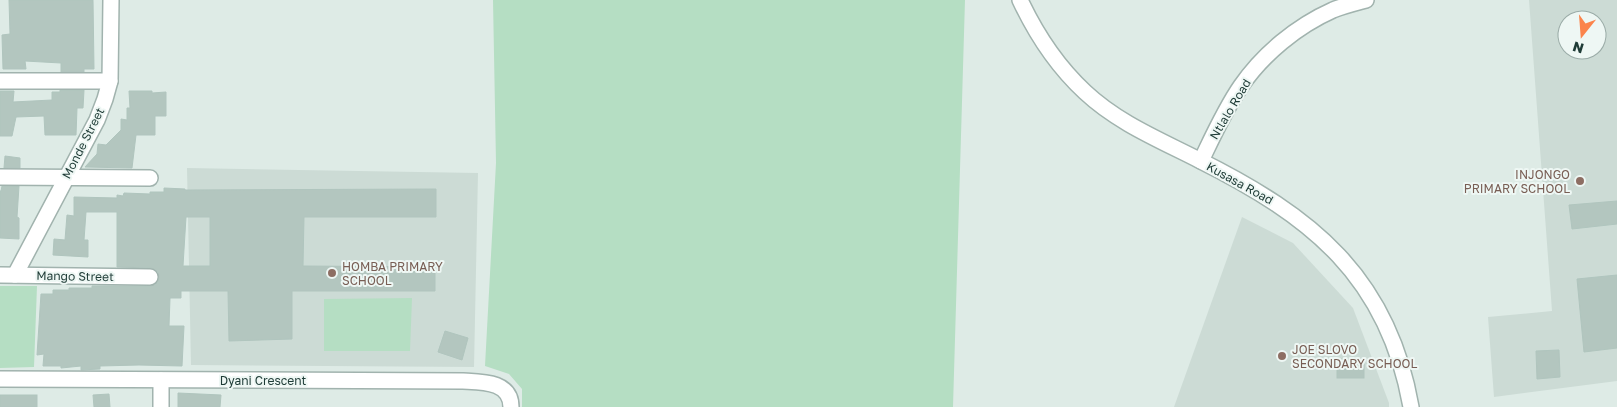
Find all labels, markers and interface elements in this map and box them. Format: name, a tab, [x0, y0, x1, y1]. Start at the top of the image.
north arrow	[1557, 10, 1607, 60]
text: N	[1570, 38, 1586, 58]
street label: Ntlalo Road	[1206, 76, 1254, 142]
street label: Monde Street	[59, 105, 107, 181]
street label: Kusasa Road	[1204, 159, 1276, 207]
place label: INJONGO PRIMARY SCHOOL	[1464, 167, 1570, 196]
marker: INJONGO PRIMARY SCHOOL	[1574, 175, 1586, 187]
place label: HOMBA PRIMARY SCHOOL	[342, 259, 443, 288]
marker: HOMBA PRIMARY SCHOOL	[326, 267, 338, 279]
street label: Mango Street	[36, 268, 114, 284]
place label: JOE SLOVO SECONDARY SCHOOL	[1292, 342, 1418, 371]
marker: JOE SLOVO SECONDARY SCHOOL	[1276, 350, 1288, 362]
street label: Dyani Crescent	[220, 373, 307, 388]

